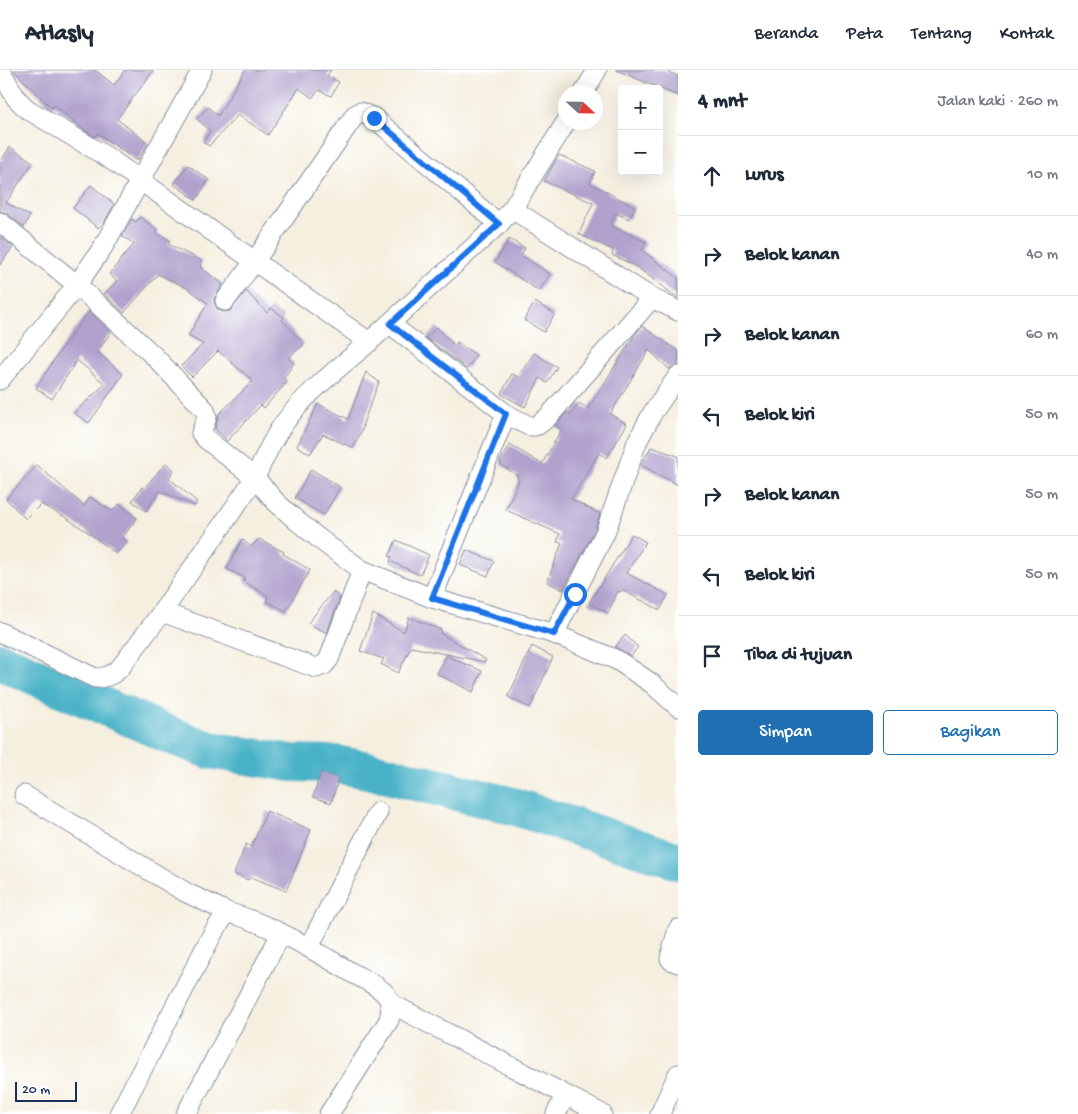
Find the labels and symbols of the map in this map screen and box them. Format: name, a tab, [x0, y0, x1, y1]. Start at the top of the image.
north arrow	[558, 85, 603, 130]
route end	[363, 107, 386, 130]
route start	[564, 583, 587, 606]
scale bar	[15, 1079, 78, 1102]

